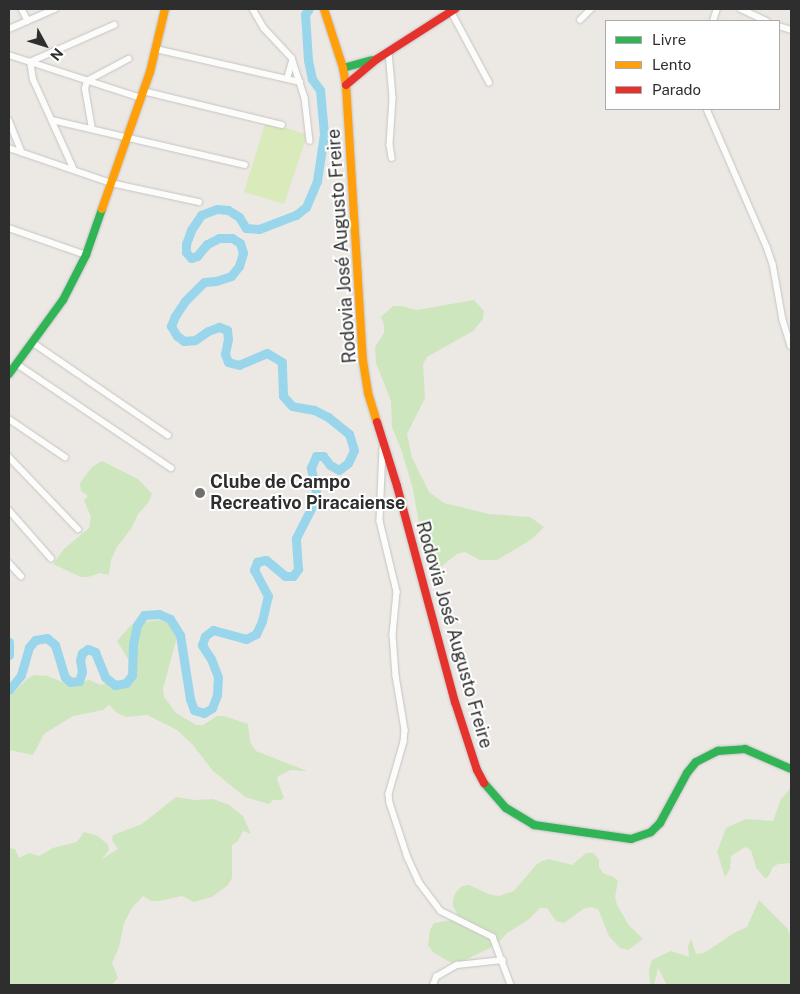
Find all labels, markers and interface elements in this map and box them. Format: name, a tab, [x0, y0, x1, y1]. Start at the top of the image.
north arrow	[20, 20, 70, 70]
legend	[605, 20, 780, 110]
text: Livre	[652, 31, 686, 48]
text: N	[47, 45, 66, 64]
text: Lento	[652, 56, 691, 73]
text: Parado	[652, 81, 701, 98]
street label: Rodovia José Augusto Freire	[323, 128, 361, 364]
place label: Clube de Campo Recreativo Piracaiense	[210, 472, 405, 514]
marker: Clube de Campo Recreativo Piracaiense	[194, 487, 206, 499]
street label: Rodovia José Augusto Freire	[411, 519, 497, 751]

